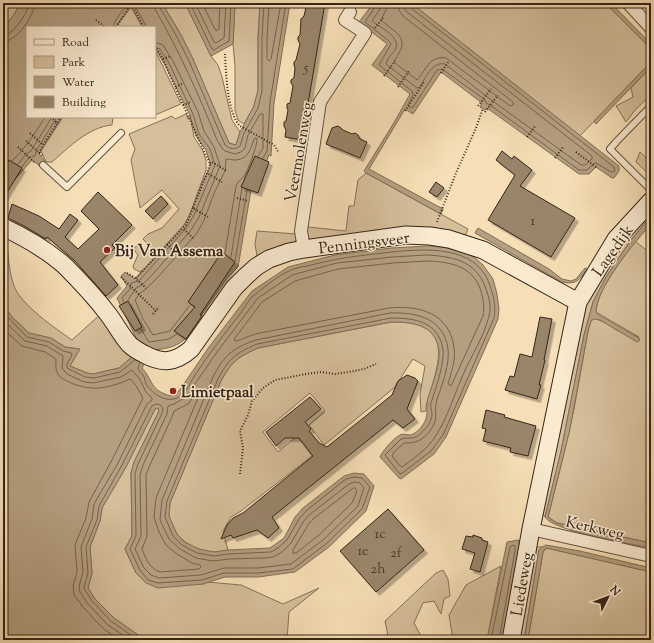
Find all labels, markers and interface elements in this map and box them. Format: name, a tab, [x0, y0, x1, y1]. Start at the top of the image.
legend	[26, 26, 156, 118]
text: Road	[62, 34, 89, 52]
text: Park	[62, 54, 85, 72]
house number: 5	[303, 59, 309, 79]
text: Water	[62, 74, 95, 92]
text: Building	[62, 94, 106, 112]
street label: Veermolenweg	[280, 100, 321, 204]
house number: 1	[531, 212, 536, 232]
street label: Lagedijk	[588, 221, 640, 282]
street label: Penningsveer	[318, 227, 411, 261]
place label: Bij Van Assema	[115, 241, 224, 264]
marker: Bij Van Assema	[102, 245, 112, 255]
place label: Limietpaal	[181, 382, 254, 405]
marker: Limietpaal	[168, 386, 178, 396]
street label: Kerkweg	[563, 512, 626, 547]
house number: 1c	[375, 525, 385, 545]
house number: 1e	[357, 542, 369, 562]
house number: 2f	[390, 544, 403, 564]
street label: Liedeweg	[507, 551, 540, 618]
house number: 2h	[371, 560, 385, 580]
north arrow	[588, 577, 628, 617]
text: N	[605, 582, 624, 600]

